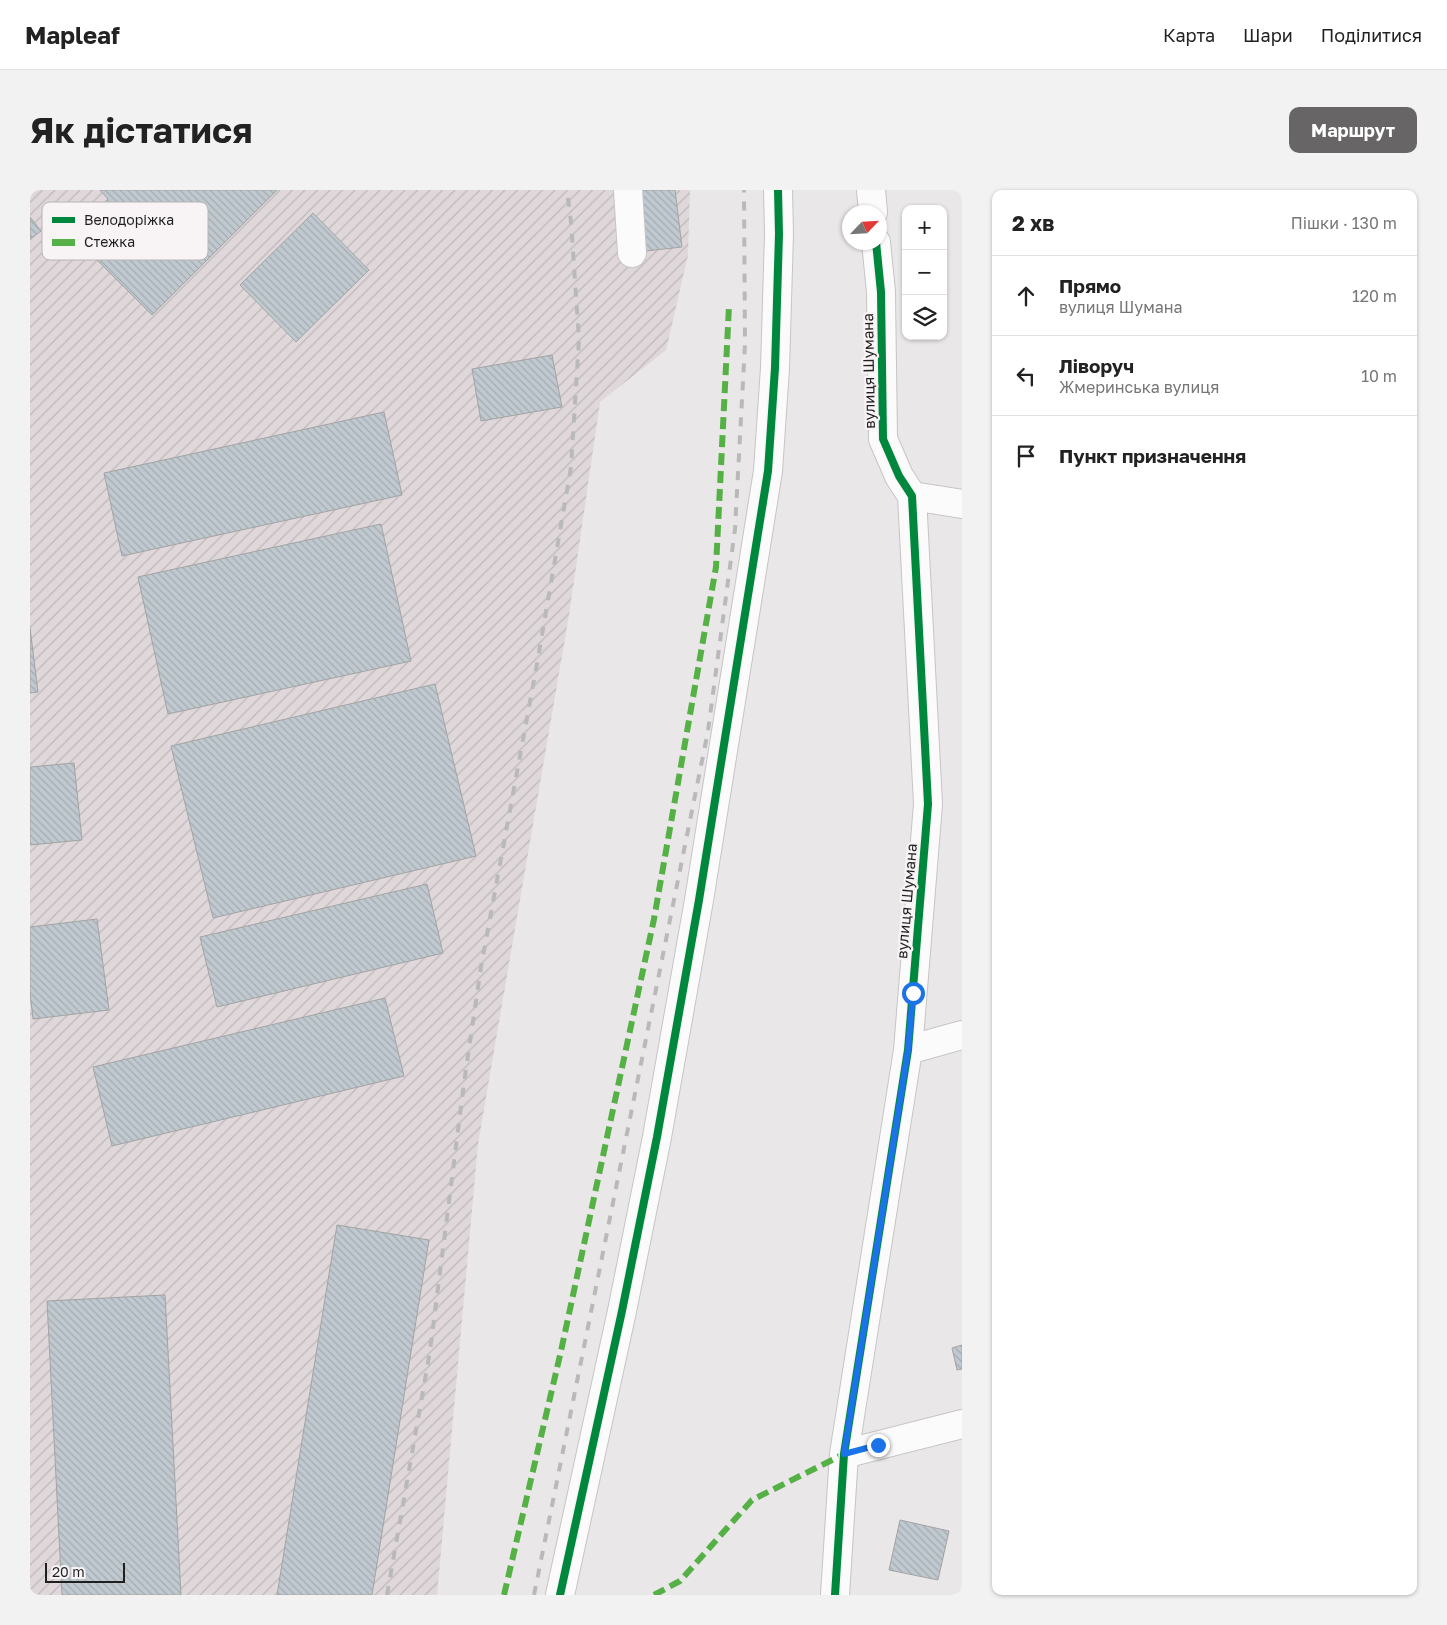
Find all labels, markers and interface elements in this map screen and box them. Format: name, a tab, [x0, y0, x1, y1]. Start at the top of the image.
text: Mapleaf	[25, 20, 120, 49]
text: Карта	[1163, 24, 1215, 46]
text: Шари	[1243, 24, 1293, 46]
text: Поділитися	[1321, 24, 1422, 46]
button: Маршрут	[1289, 107, 1417, 153]
text: Як дістатися	[30, 109, 253, 151]
legend	[42, 202, 208, 260]
north arrow	[842, 205, 887, 250]
map controls	[902, 205, 947, 340]
button: +	[902, 205, 947, 250]
text: 2 хв	[1012, 210, 1054, 236]
text: Велодоріжка	[84, 211, 174, 228]
text: Пішки · 130 m	[1291, 213, 1397, 233]
text: Стежка	[84, 233, 135, 250]
button: −	[902, 250, 947, 295]
text: Прямо	[1059, 274, 1121, 297]
icon: ahead	[1012, 282, 1040, 310]
text: 120 m	[1352, 286, 1397, 306]
button: layers	[902, 295, 947, 340]
text: вулиця Шумана	[1059, 297, 1183, 317]
street label: вулиця Шумана	[858, 313, 878, 429]
text: Ліворуч	[1059, 354, 1134, 377]
icon: left	[1012, 362, 1040, 390]
text: 10 m	[1361, 366, 1397, 386]
text: Жмеринська вулиця	[1059, 377, 1219, 397]
icon: arrive	[1012, 442, 1040, 470]
text: Пункт призначення	[1059, 444, 1246, 467]
street label: вулиця Шумана	[892, 843, 920, 959]
route start	[902, 982, 925, 1005]
route end	[867, 1434, 890, 1457]
scale bar	[45, 1560, 125, 1583]
text: 20 m	[52, 1563, 85, 1580]

